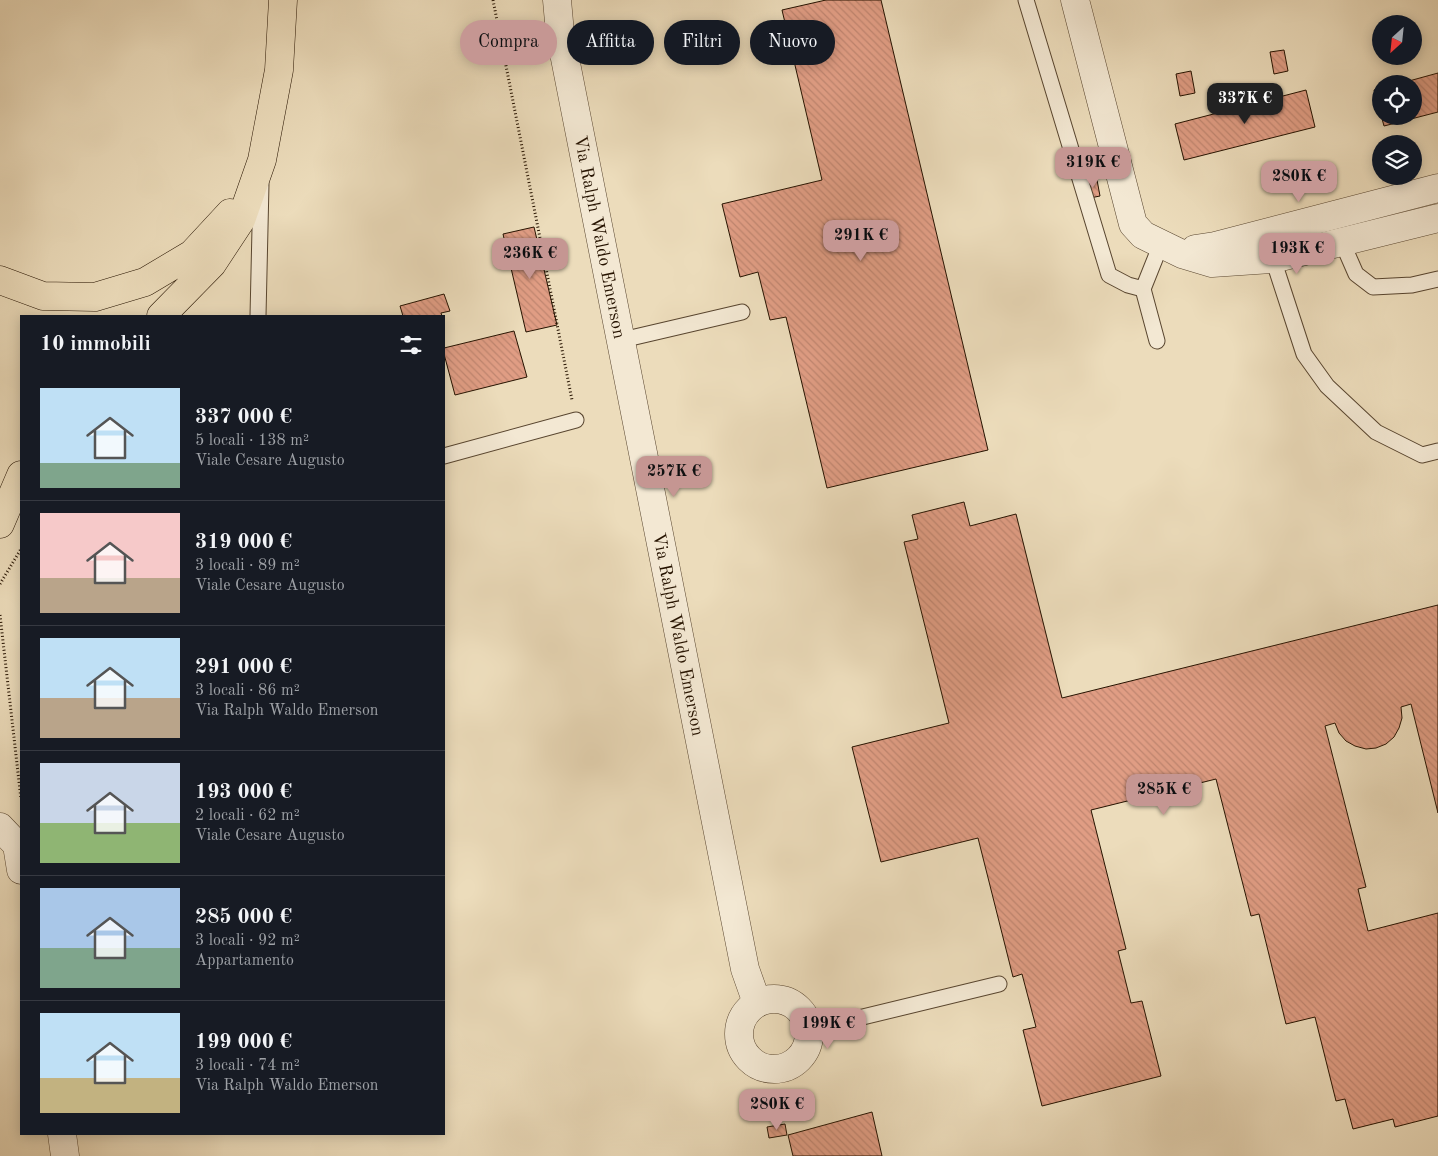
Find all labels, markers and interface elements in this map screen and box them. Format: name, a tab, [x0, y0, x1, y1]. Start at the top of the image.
north arrow	[1372, 15, 1422, 65]
map controls	[1372, 15, 1422, 185]
chip: Compra	[460, 20, 557, 65]
chip: Affitta	[567, 20, 654, 65]
chip: Filtri	[664, 20, 740, 65]
chip: Nuovo	[750, 20, 835, 65]
button: locate	[1372, 75, 1422, 125]
pin: 337K €	[1204, 82, 1286, 125]
text: 337K €	[1218, 91, 1272, 107]
street label: Via Ralph Waldo Emerson	[570, 134, 628, 340]
button: layers	[1372, 135, 1422, 185]
pin: 319K €	[1052, 146, 1134, 189]
text: 319K €	[1066, 155, 1120, 171]
pin: 280K €	[1258, 160, 1340, 203]
text: 280K €	[1272, 169, 1326, 185]
pin: 291K €	[820, 220, 902, 262]
text: 291K €	[834, 228, 888, 244]
pin: 193K €	[1256, 232, 1338, 275]
pin: 236K €	[489, 238, 571, 280]
text: 193K €	[1270, 241, 1324, 257]
text: 236K €	[503, 246, 557, 262]
icon: filters	[397, 331, 425, 359]
text: 10 immobili	[40, 334, 151, 355]
text: 337 000 €	[195, 407, 292, 428]
icon: home	[80, 408, 140, 468]
text: 5 locali · 138 m²	[195, 433, 309, 449]
text: Viale Cesare Augusto	[195, 453, 345, 469]
pin: 257K €	[633, 456, 715, 498]
text: 257K €	[647, 464, 701, 480]
street label: Via Ralph Waldo Emerson	[649, 531, 707, 738]
text: 319 000 €	[195, 532, 292, 553]
icon: home	[80, 533, 140, 593]
text: 3 locali · 89 m²	[195, 558, 300, 574]
text: Viale Cesare Augusto	[195, 578, 345, 594]
text: 291 000 €	[195, 657, 292, 678]
icon: home	[80, 658, 140, 718]
text: 3 locali · 86 m²	[195, 683, 300, 699]
text: Via Ralph Waldo Emerson	[195, 703, 379, 719]
pin: 285K €	[1123, 774, 1205, 816]
text: 193 000 €	[195, 782, 292, 803]
text: 285K €	[1137, 782, 1191, 798]
icon: home	[80, 783, 140, 843]
text: 2 locali · 62 m²	[195, 808, 300, 824]
text: Viale Cesare Augusto	[195, 828, 345, 844]
text: 285 000 €	[195, 907, 292, 928]
icon: home	[80, 908, 140, 968]
text: 3 locali · 92 m²	[195, 933, 300, 949]
text: Appartamento	[195, 953, 294, 969]
pin: 199K €	[787, 1008, 869, 1050]
text: 199K €	[801, 1016, 855, 1032]
text: 199 000 €	[195, 1032, 292, 1053]
icon: home	[80, 1033, 140, 1093]
text: 3 locali · 74 m²	[195, 1058, 300, 1074]
text: Via Ralph Waldo Emerson	[195, 1078, 379, 1094]
pin: 280K €	[736, 1088, 818, 1131]
text: 280K €	[750, 1097, 804, 1113]

